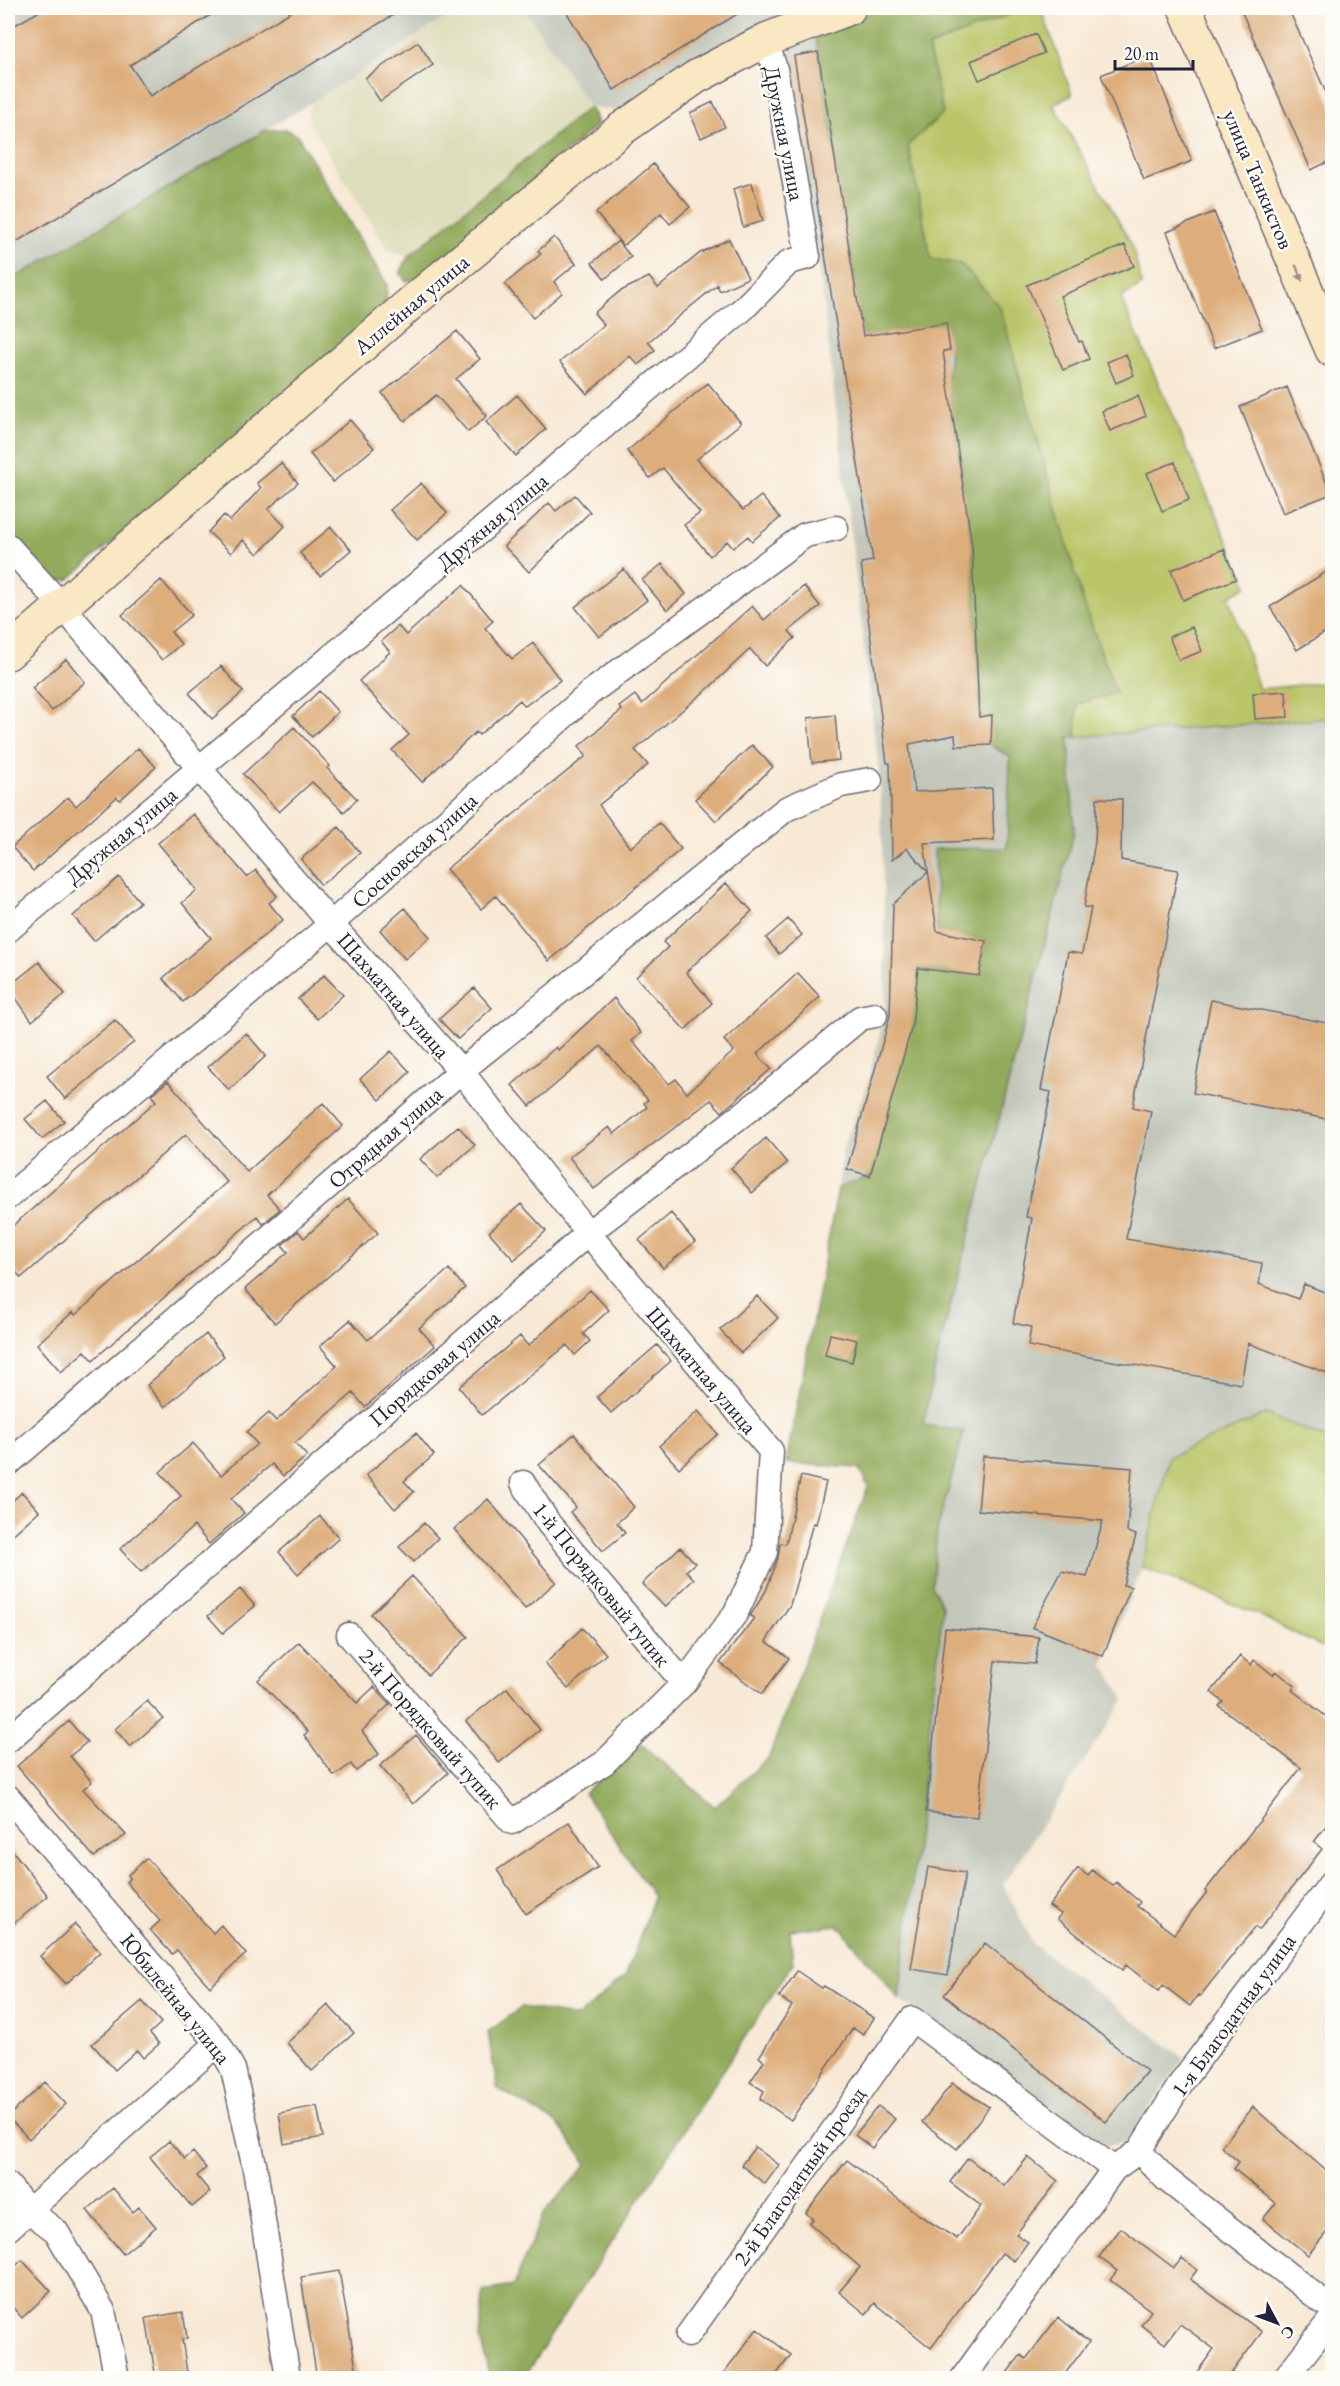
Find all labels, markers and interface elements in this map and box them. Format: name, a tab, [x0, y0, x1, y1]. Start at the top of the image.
scale bar	[1115, 33, 1193, 71]
text: 20 m	[1124, 42, 1159, 65]
street label: Дружная улица	[757, 63, 812, 203]
street label: улица Танкистов	[1216, 105, 1301, 253]
street label: Аллейная улица	[347, 247, 475, 362]
one-way arrow	[1295, 265, 1304, 282]
street label: Дружная улица	[430, 466, 554, 577]
street label: Дружная улица	[59, 780, 183, 891]
street label: Сосновская улица	[345, 786, 484, 915]
street label: Шахматная улица	[331, 926, 457, 1065]
street label: Отрядная улица	[322, 1080, 449, 1195]
street label: Шахматная улица	[640, 1300, 764, 1440]
street label: Порядковая улица	[363, 1303, 506, 1433]
street label: 1-й Порядковый тупик	[526, 1496, 677, 1673]
street label: 2-й Порядковый тупик	[353, 1642, 509, 1815]
street label: Юбилейная улица	[114, 1927, 238, 2070]
street label: 1-я Благодатная улица	[1164, 1928, 1303, 2103]
street label: 2-й Благодатный проезд	[727, 2081, 872, 2271]
north arrow	[1247, 2293, 1307, 2353]
text: С	[1276, 2321, 1300, 2344]

